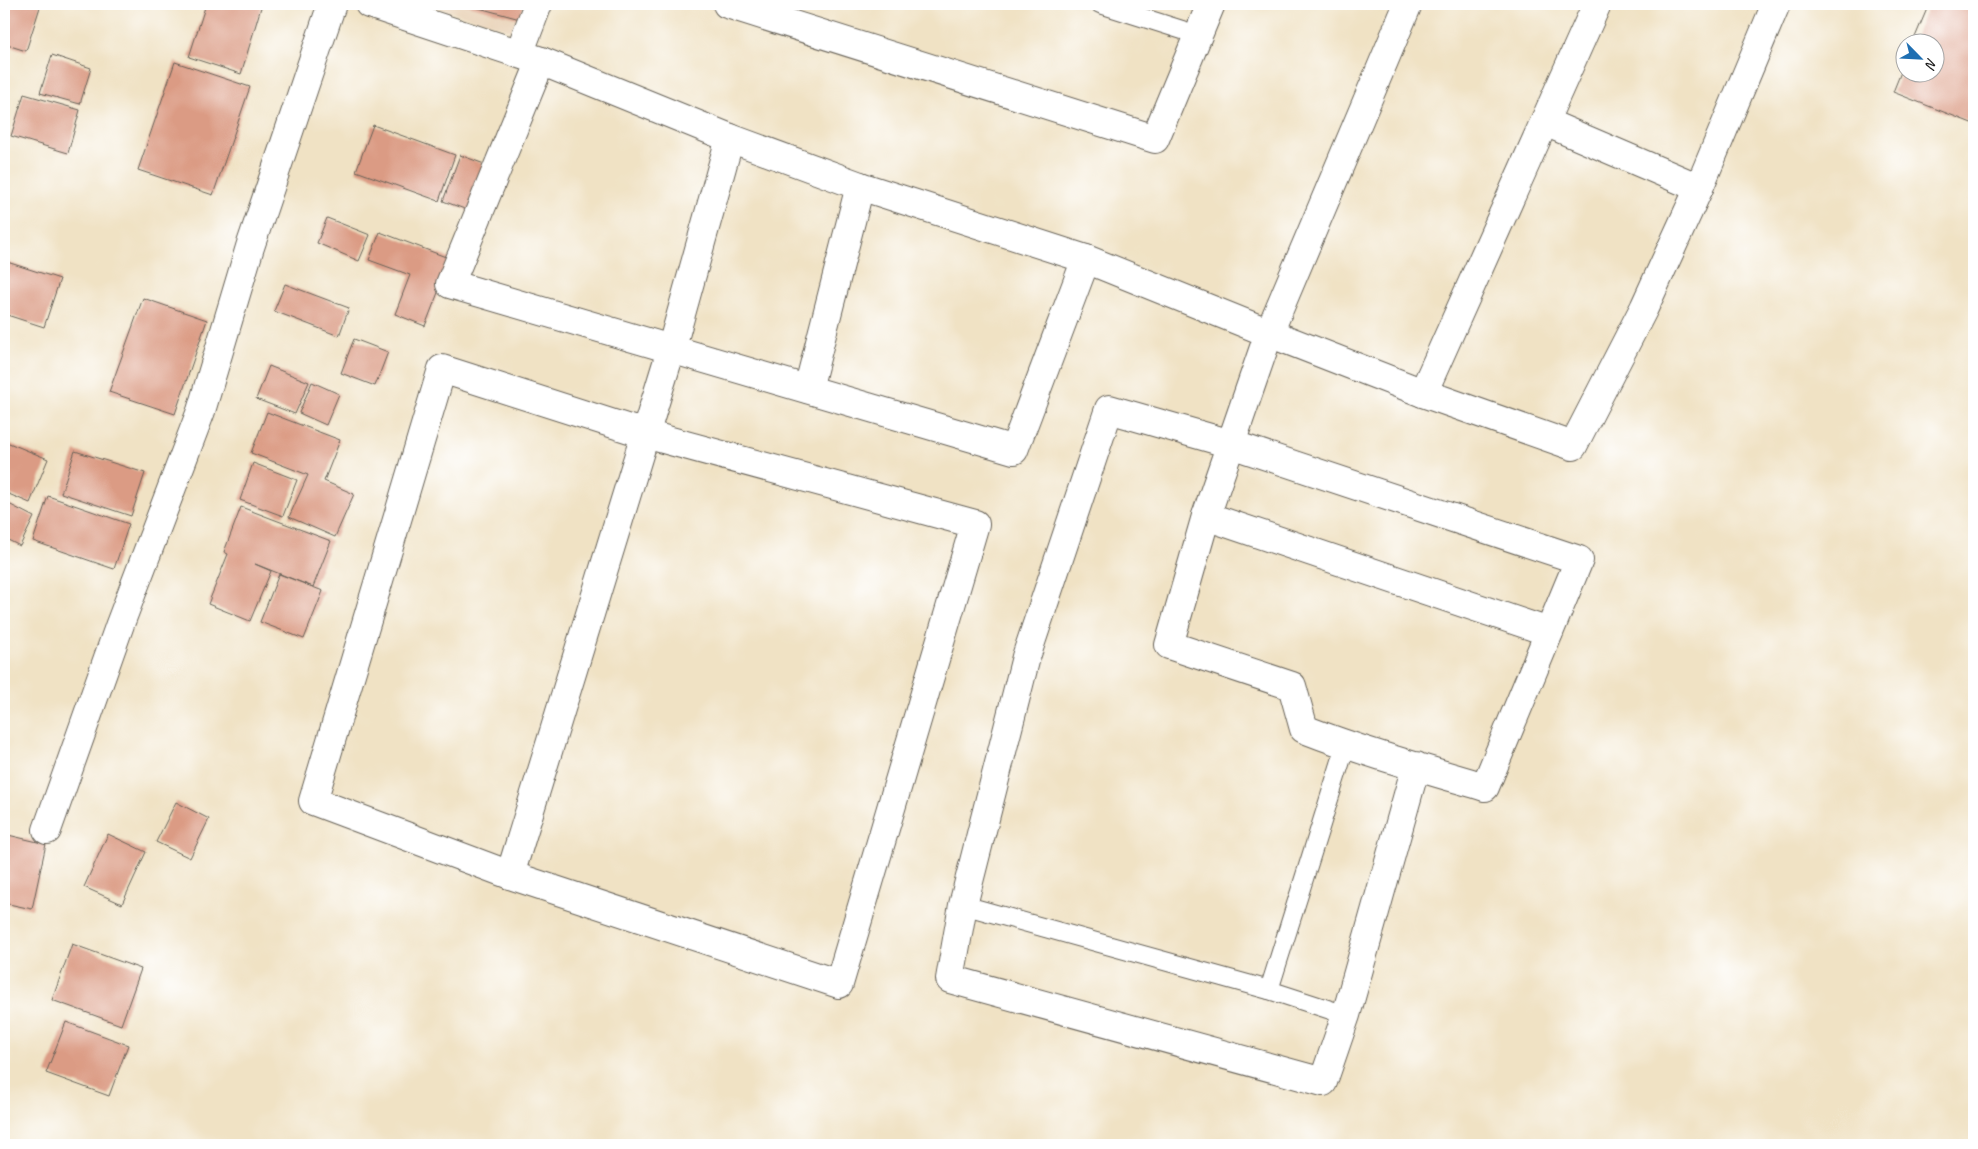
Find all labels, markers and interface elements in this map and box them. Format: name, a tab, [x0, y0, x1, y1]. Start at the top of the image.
north arrow	[1896, 32, 1946, 82]
text: N	[1921, 56, 1941, 73]

